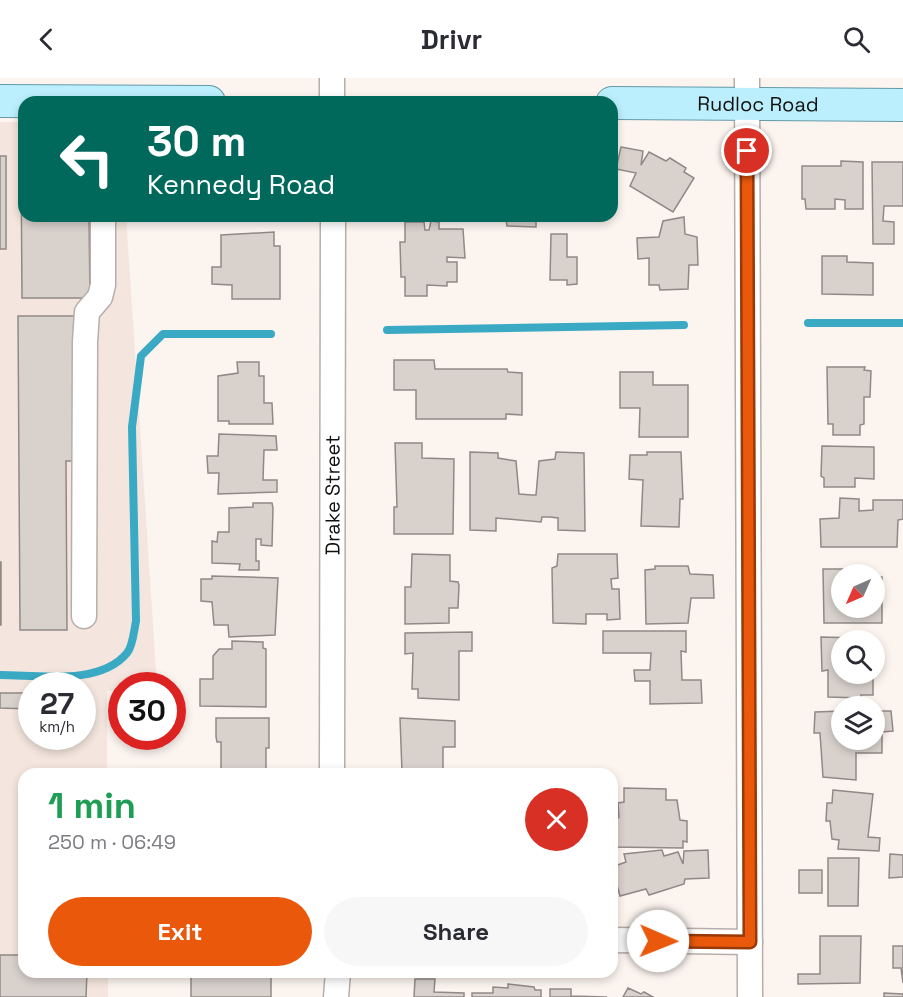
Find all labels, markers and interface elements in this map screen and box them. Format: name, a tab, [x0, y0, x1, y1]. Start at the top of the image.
text: Drivr	[421, 22, 482, 57]
icon: back	[30, 23, 63, 56]
icon: search	[840, 23, 873, 56]
street label: Rudloc Road	[697, 91, 819, 117]
text: 30 m	[147, 115, 246, 168]
icon: left	[48, 120, 126, 198]
pin	[721, 125, 772, 176]
icon: arrive	[730, 134, 763, 167]
text: Kennedy Road	[147, 167, 335, 202]
street label: Drake Street	[319, 435, 346, 555]
north arrow	[831, 564, 885, 618]
map controls	[831, 564, 885, 750]
button: search	[831, 630, 885, 684]
speed limit sign: 30	[108, 672, 186, 750]
text: 27	[40, 684, 74, 723]
button: layers	[831, 696, 885, 750]
text: km/h	[39, 717, 75, 736]
text: 1 min	[48, 783, 136, 829]
button: close	[525, 788, 588, 851]
text: 250 m · 06:49	[48, 829, 176, 855]
button: Exit	[48, 897, 312, 966]
button: Share	[324, 897, 588, 966]
position arrow	[626, 909, 690, 973]

